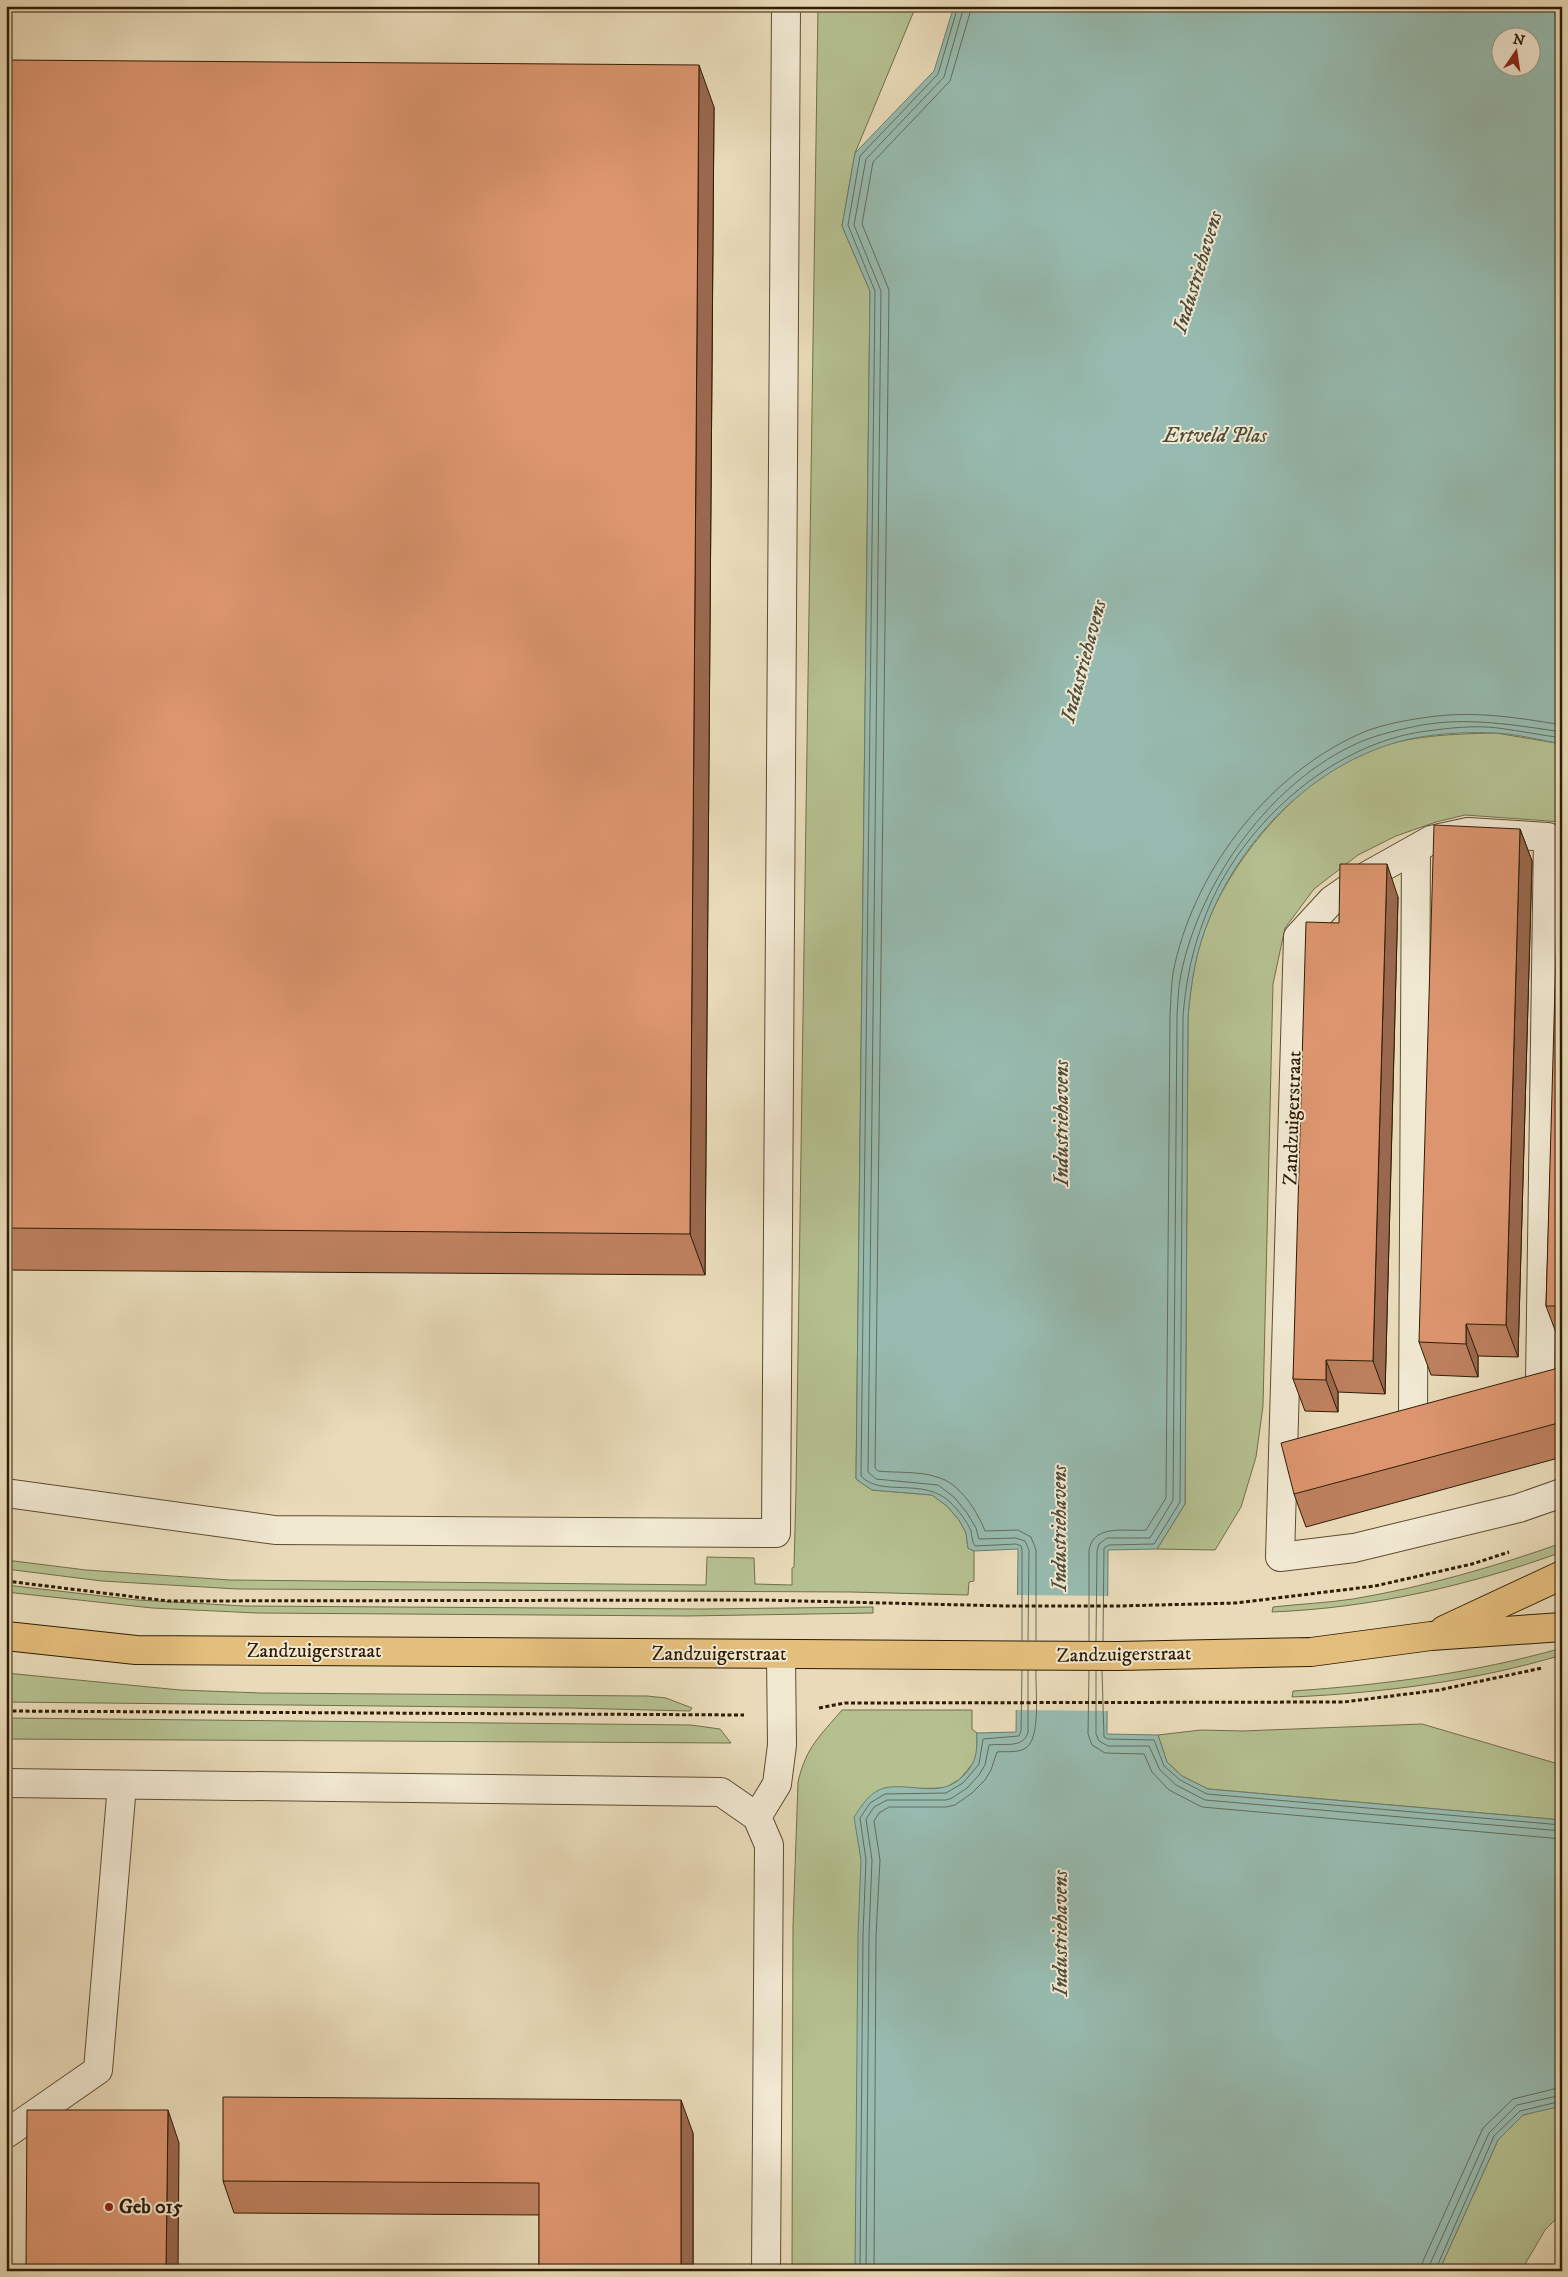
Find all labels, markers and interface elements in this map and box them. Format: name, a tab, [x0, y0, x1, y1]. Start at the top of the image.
north arrow	[1490, 28, 1540, 78]
text: N	[1511, 30, 1527, 50]
water label: Industriehavens	[1167, 207, 1229, 338]
water label: Ertveld Plas	[1162, 423, 1267, 449]
water label: Industriehavens	[1055, 596, 1113, 727]
street label: Zandzuigerstraat	[1278, 1050, 1308, 1186]
water label: Industriehavens	[1049, 1059, 1075, 1188]
water label: Industriehavens	[1047, 1464, 1073, 1593]
street label: Zandzuigerstraat	[247, 1639, 381, 1664]
street label: Zandzuigerstraat	[1056, 1641, 1192, 1669]
street label: Zandzuigerstraat	[652, 1642, 786, 1667]
water label: Industriehavens	[1048, 1869, 1074, 1998]
place label: Geb 015	[119, 2195, 183, 2220]
marker: Geb 015	[103, 2201, 115, 2213]

